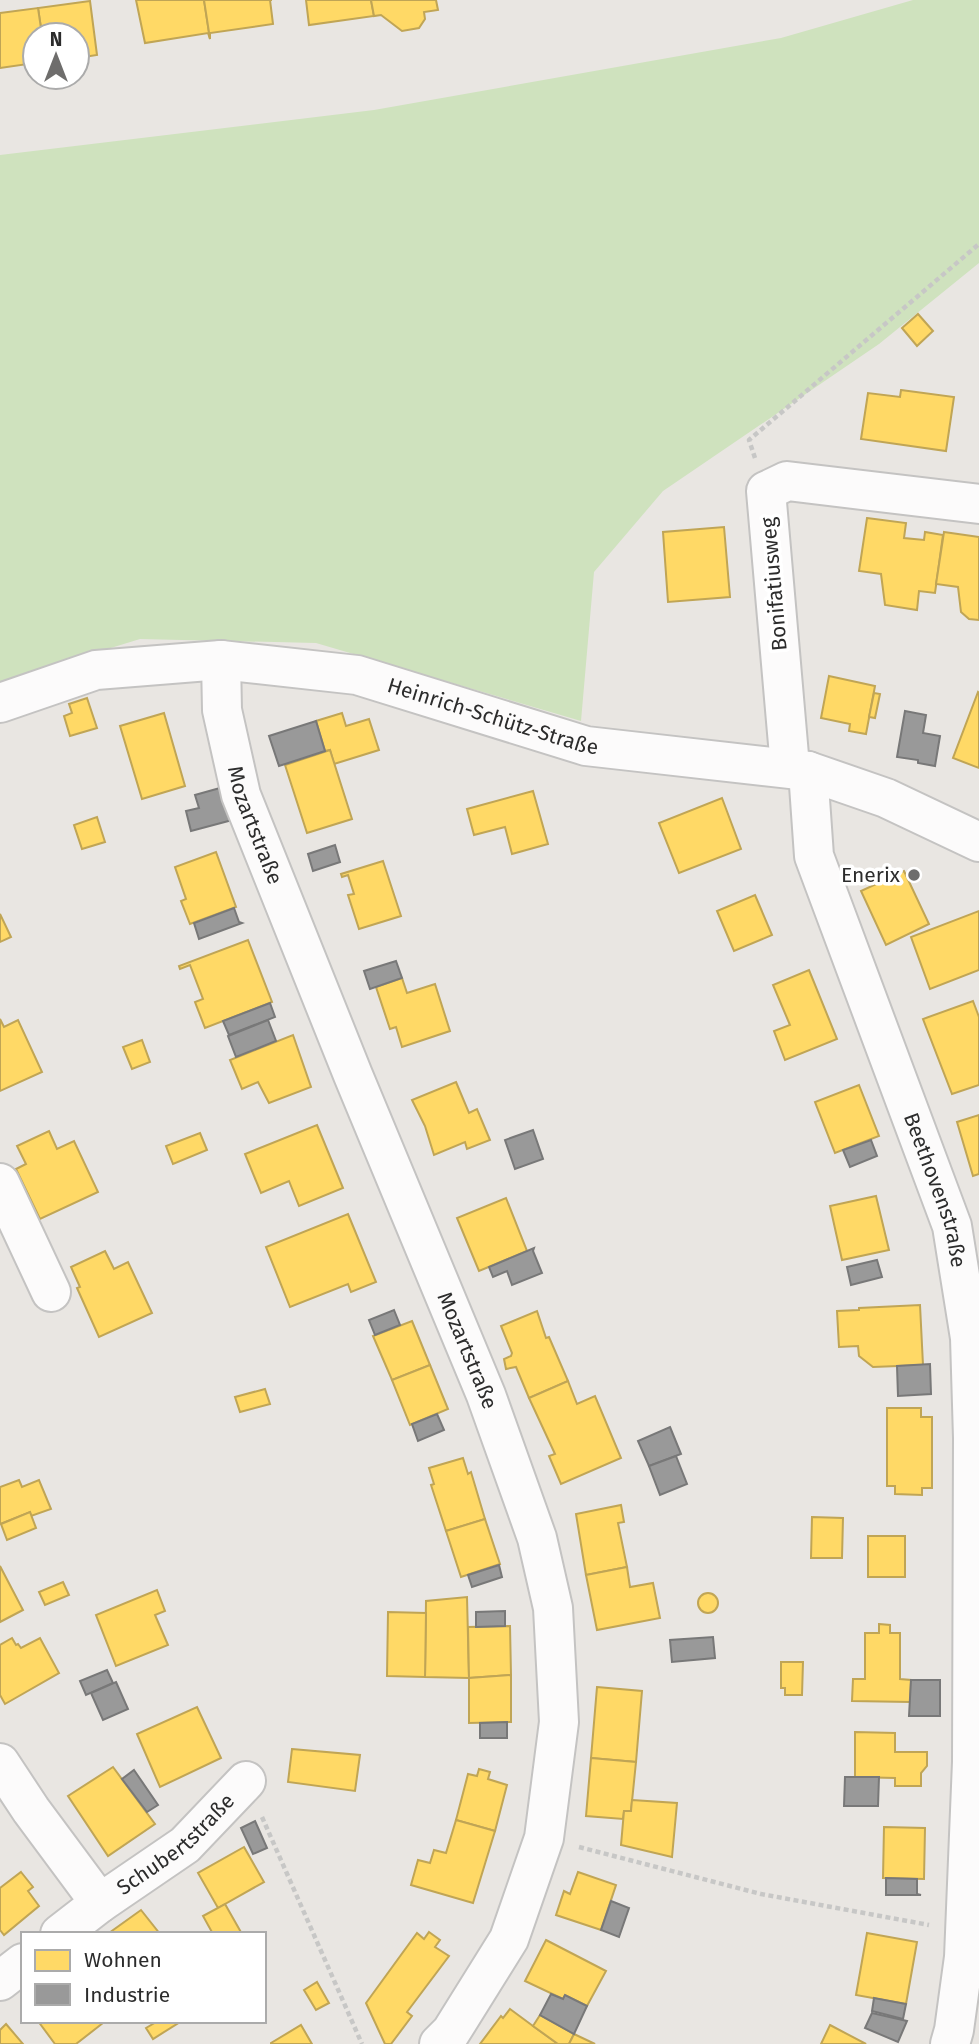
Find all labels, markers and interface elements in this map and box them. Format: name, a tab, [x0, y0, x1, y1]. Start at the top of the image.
north arrow	[21, 21, 91, 91]
text: N	[50, 28, 62, 51]
street label: Bonifatiusweg	[755, 516, 793, 652]
street label: Heinrich-Schütz-Straße	[384, 672, 600, 760]
street label: Mozartstraße	[222, 763, 288, 888]
place label: Enerix	[841, 862, 901, 888]
marker: Enerix	[906, 867, 922, 883]
street label: Beethovenstraße	[898, 1109, 971, 1269]
street label: Mozartstraße	[432, 1288, 503, 1413]
street label: Schubertstraße	[112, 1788, 240, 1901]
legend	[21, 1932, 266, 2023]
text: Wohnen	[84, 1947, 162, 1973]
text: Industrie	[84, 1982, 170, 2008]

